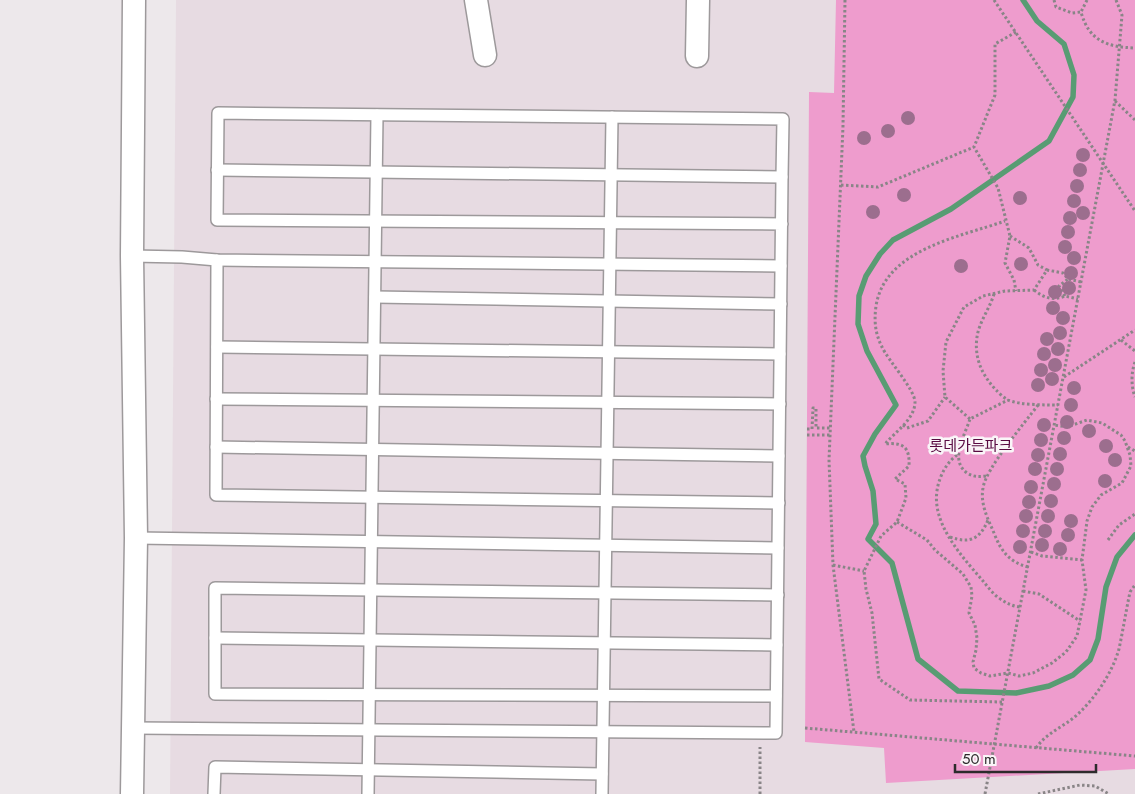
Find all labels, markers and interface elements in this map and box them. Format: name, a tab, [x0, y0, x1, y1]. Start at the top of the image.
park label: 롯데가든파크	[930, 435, 1012, 457]
scale bar	[955, 742, 1096, 774]
text: 50 m	[962, 748, 996, 770]

